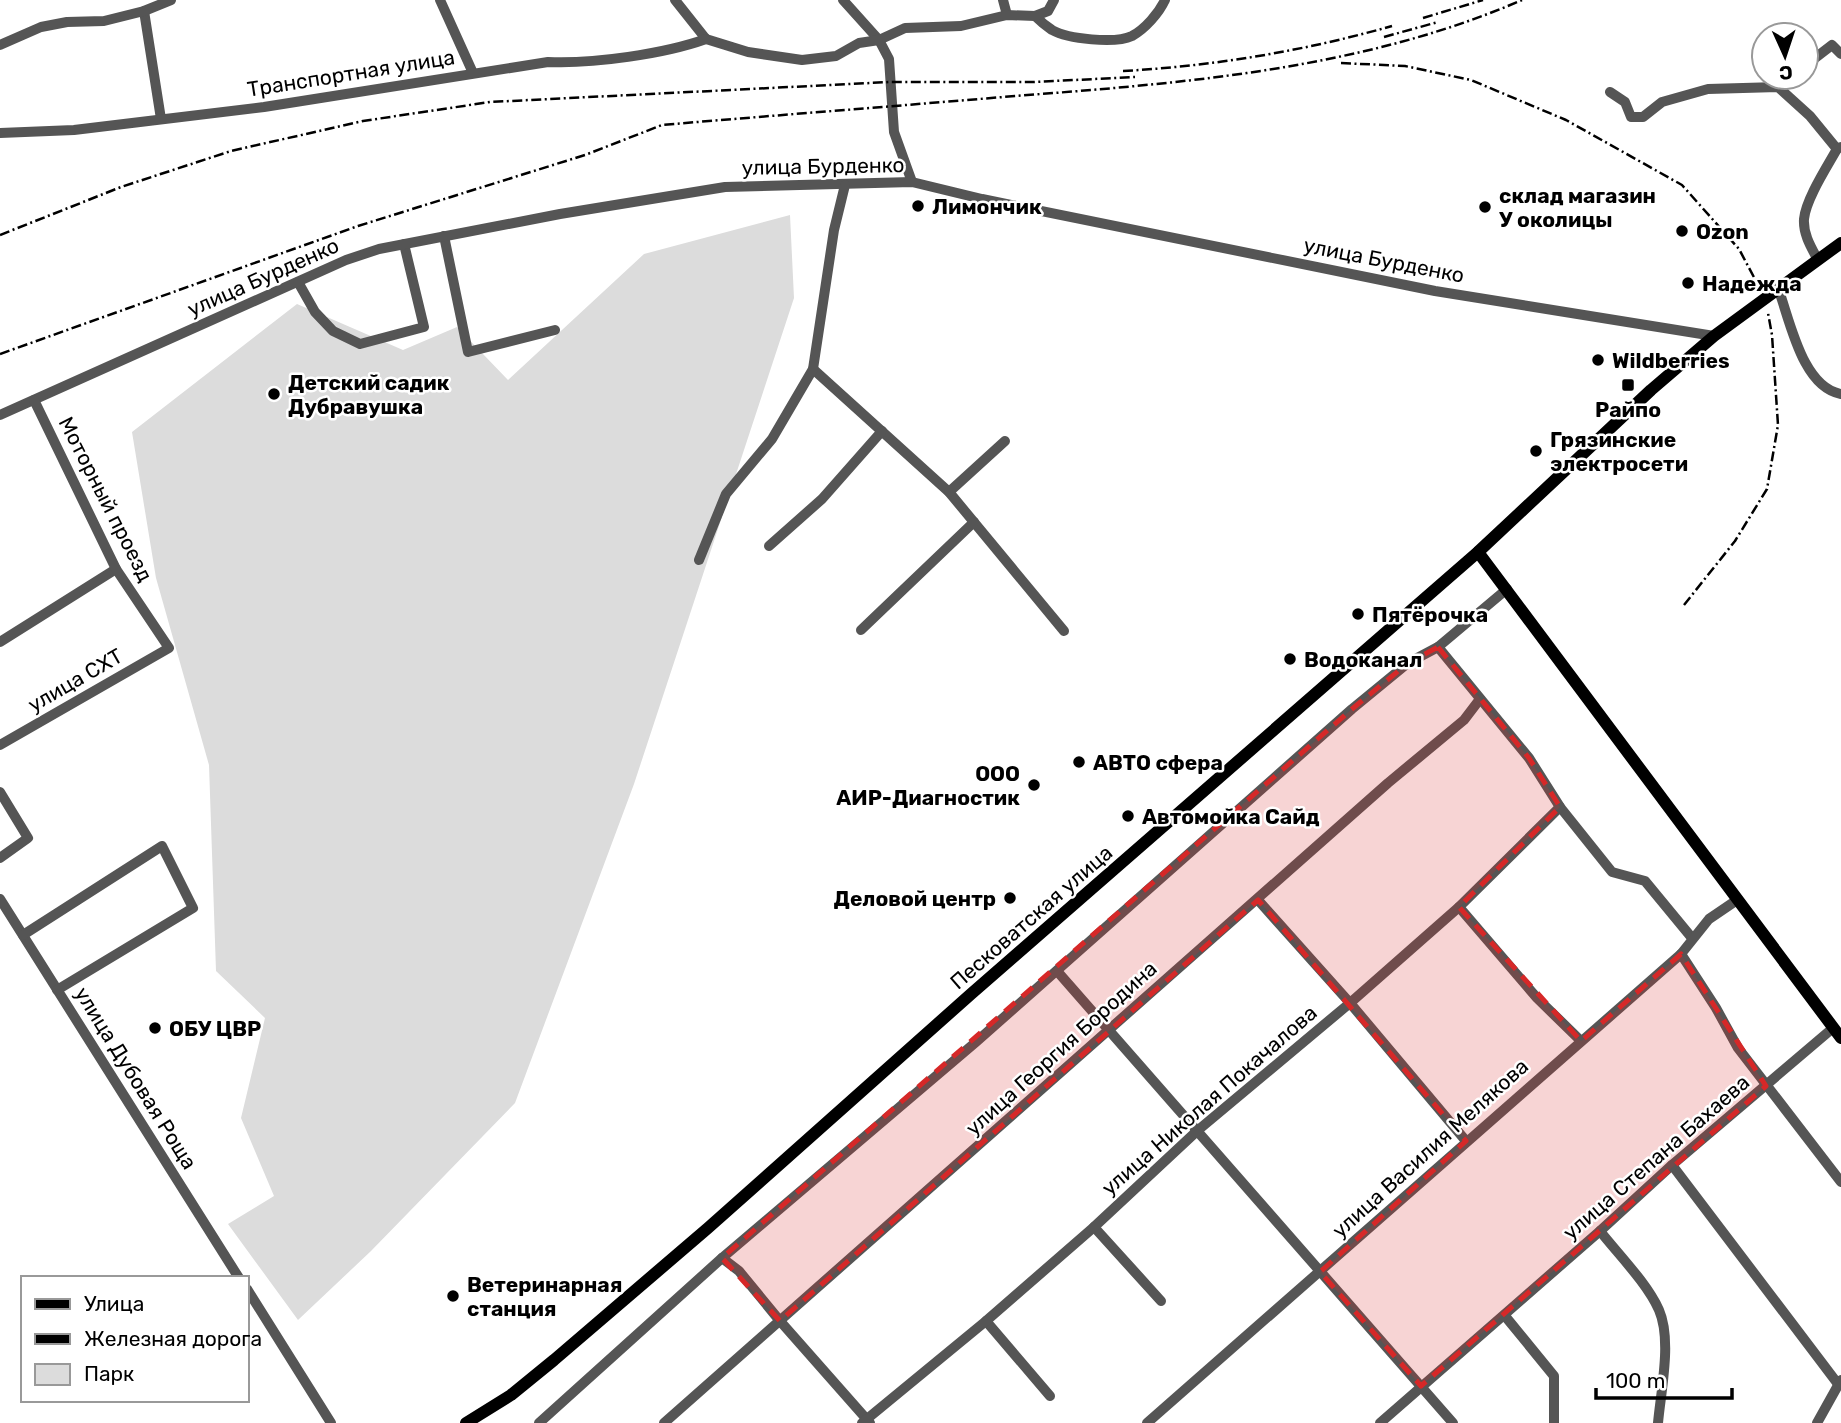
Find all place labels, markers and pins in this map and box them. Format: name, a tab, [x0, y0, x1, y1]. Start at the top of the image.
place label: склад магазин У околицы	[1499, 183, 1656, 232]
place label: Лимончик	[932, 194, 1042, 219]
marker: Лимончик	[910, 198, 926, 214]
marker: склад магазин У околицы	[1477, 199, 1493, 215]
place label: Ozon	[1696, 219, 1749, 244]
marker: Ozon	[1674, 223, 1690, 239]
place label: Надежда	[1702, 271, 1802, 296]
marker: Надежда	[1680, 275, 1696, 291]
place label: Wildberries	[1612, 348, 1730, 373]
marker: Wildberries	[1590, 352, 1606, 368]
place label: Детский садик Дубравушка	[288, 370, 450, 419]
marker: Райпо	[1620, 377, 1636, 393]
marker: Детский садик Дубравушка	[266, 386, 282, 402]
place label: Райпо	[1595, 397, 1661, 422]
place label: Грязинские электросети	[1550, 427, 1688, 476]
marker: Грязинские электросети	[1528, 443, 1544, 459]
place label: Пятёрочка	[1372, 602, 1488, 627]
marker: Пятёрочка	[1350, 606, 1366, 622]
place label: Водоканал	[1304, 647, 1422, 672]
marker: Водоканал	[1282, 651, 1298, 667]
place label: АВТО сфера	[1093, 750, 1223, 775]
marker: АВТО сфера	[1071, 754, 1087, 770]
place label: ООО АИР-Диагностик	[836, 761, 1020, 810]
marker: ООО АИР-Диагностик	[1026, 777, 1042, 793]
place label: Автомойка Сайд	[1142, 804, 1320, 829]
marker: Автомойка Сайд	[1120, 808, 1136, 824]
place label: Деловой центр	[833, 886, 996, 911]
marker: Деловой центр	[1002, 890, 1018, 906]
place label: ОБУ ЦВР	[169, 1016, 261, 1041]
marker: ОБУ ЦВР	[147, 1020, 163, 1036]
place label: Ветеринарная станция	[467, 1272, 622, 1321]
marker: Ветеринарная станция	[445, 1288, 461, 1304]

